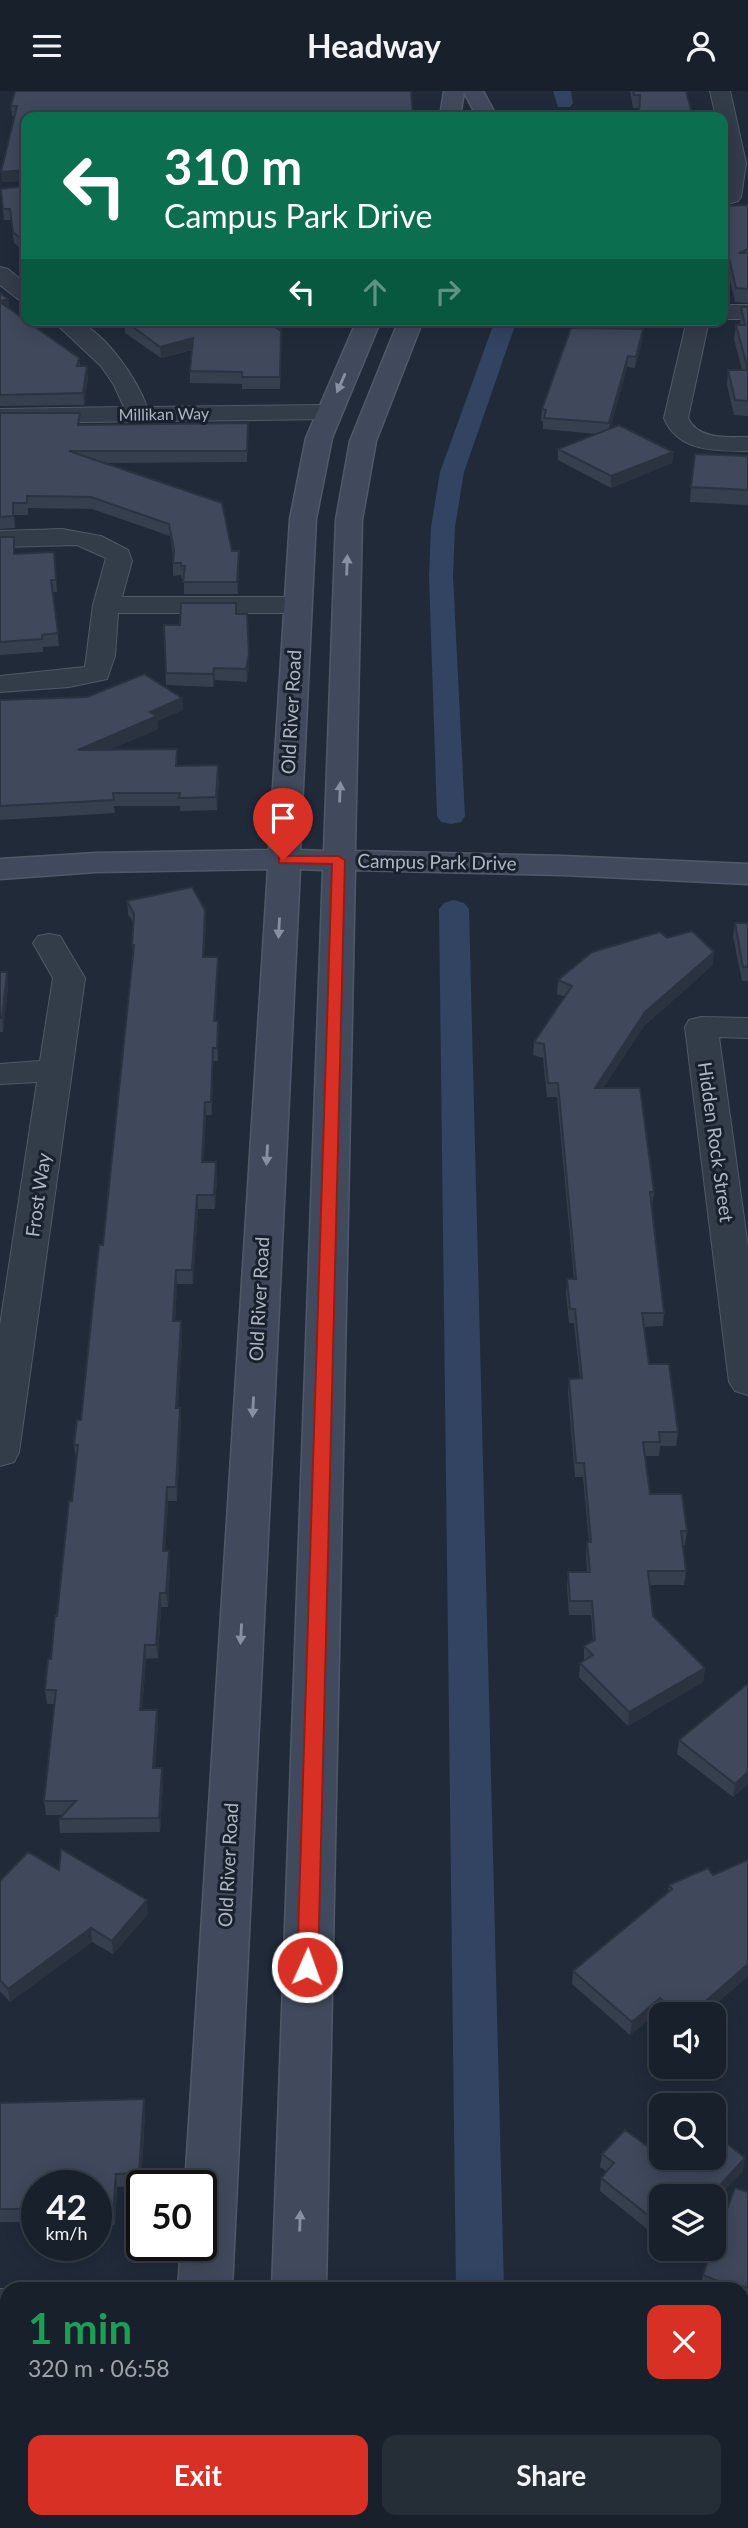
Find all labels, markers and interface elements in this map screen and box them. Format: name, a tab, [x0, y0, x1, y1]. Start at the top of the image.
text: Headway	[307, 26, 441, 65]
icon: menu	[28, 27, 66, 65]
icon: person	[682, 27, 720, 65]
text: 310 m	[164, 137, 302, 195]
icon: left	[49, 140, 140, 231]
text: Campus Park Drive	[164, 196, 432, 235]
icon: left	[283, 273, 321, 311]
icon: ahead	[356, 273, 394, 311]
icon: right	[429, 273, 467, 311]
one-way arrow	[336, 373, 347, 394]
street label: Millikan Way	[119, 403, 210, 424]
one-way arrow	[342, 553, 353, 575]
street label: Old River Road	[276, 649, 305, 775]
one-way arrow	[335, 781, 346, 803]
pin	[253, 788, 313, 860]
icon: arrive	[264, 799, 302, 837]
street label: Campus Park Drive	[357, 849, 517, 874]
one-way arrow	[274, 917, 285, 939]
street label: Hidden Rock Street	[694, 1060, 739, 1224]
one-way arrow	[261, 1144, 272, 1166]
street label: Frost Way	[20, 1151, 55, 1238]
street label: Old River Road	[244, 1236, 273, 1362]
one-way arrow	[248, 1396, 259, 1418]
one-way arrow	[235, 1623, 246, 1645]
street label: Old River Road	[213, 1802, 242, 1928]
position arrow	[270, 1930, 344, 2004]
map controls	[649, 2002, 726, 2261]
button: sound	[649, 2002, 726, 2079]
button: search	[649, 2093, 726, 2170]
speed limit sign: 50	[126, 2170, 217, 2261]
button: layers	[649, 2184, 726, 2261]
text: 42	[46, 2185, 87, 2227]
one-way arrow	[295, 2210, 306, 2232]
text: km/h	[45, 2222, 88, 2244]
text: 1 min	[28, 2303, 132, 2353]
button: close	[647, 2305, 721, 2379]
text: 320 m · 06:58	[28, 2354, 170, 2382]
button: Exit	[28, 2435, 368, 2515]
button: Share	[382, 2435, 721, 2515]

